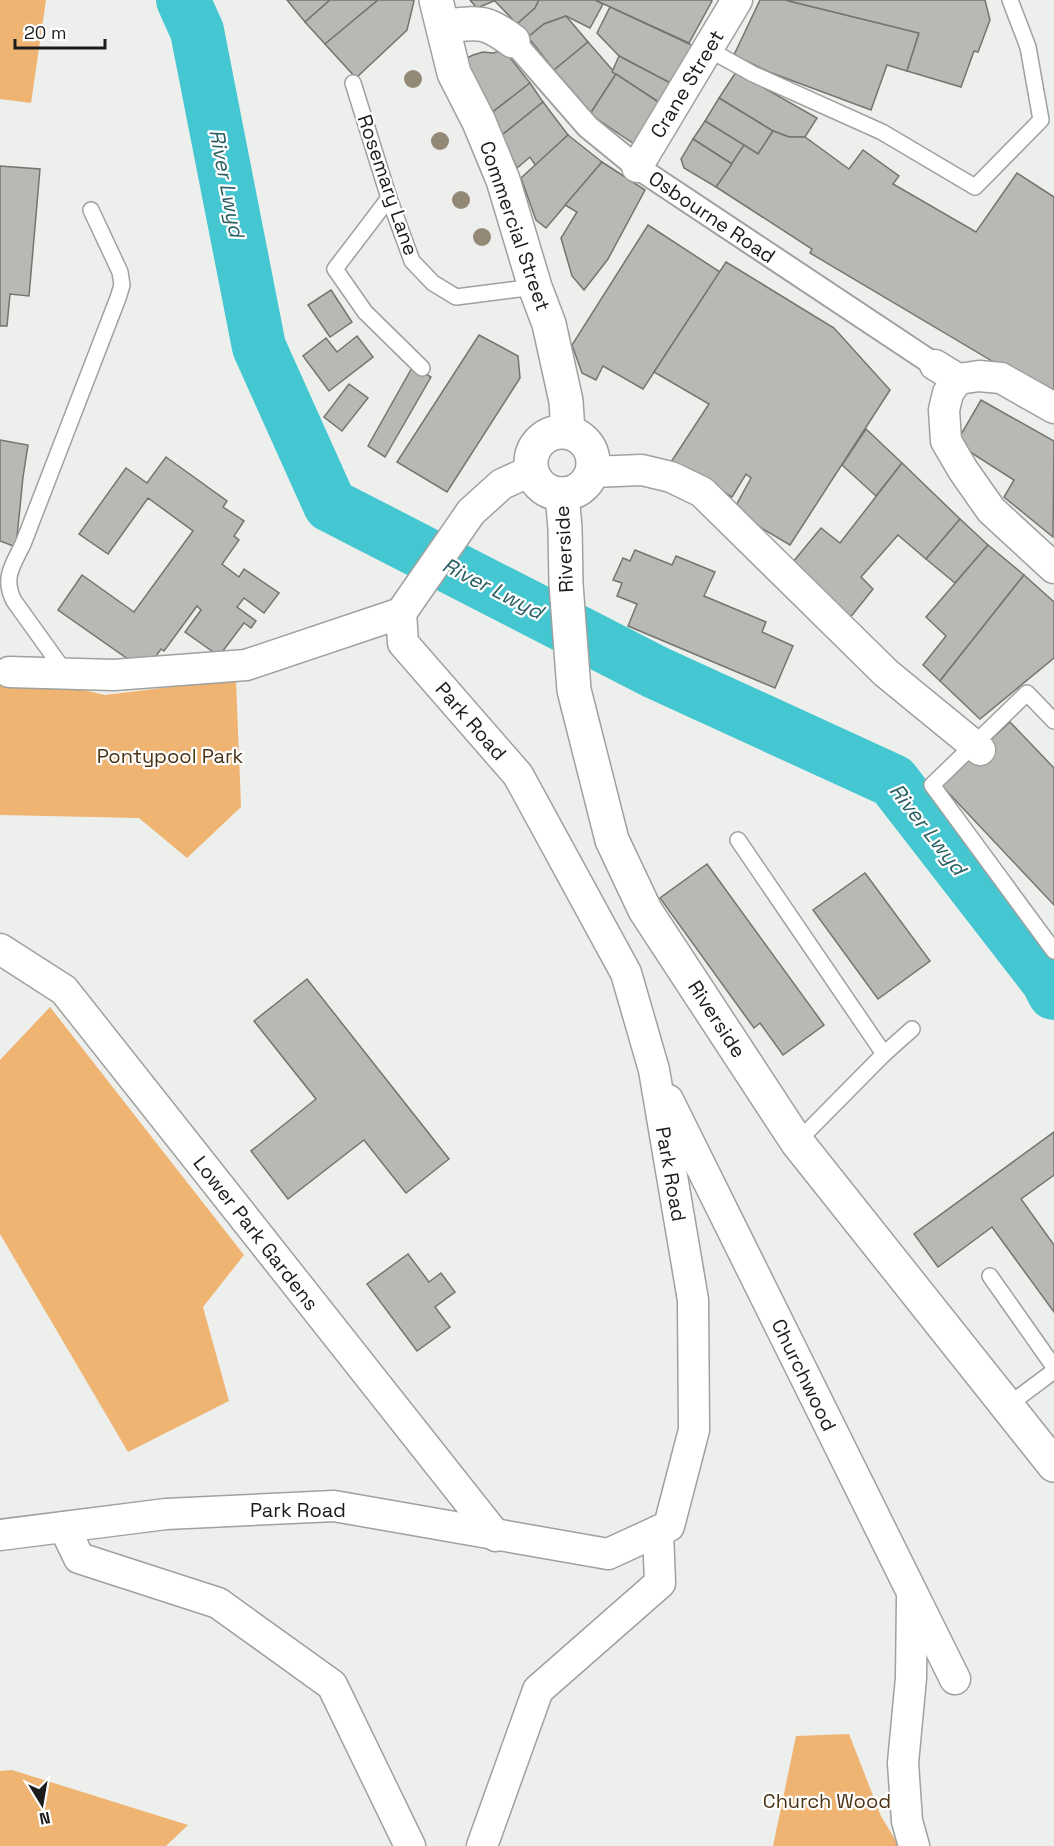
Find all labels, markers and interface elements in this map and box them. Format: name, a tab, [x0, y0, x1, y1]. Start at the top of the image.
scale bar	[15, 12, 105, 50]
text: 20 m	[24, 21, 67, 44]
street label: Crane Street	[644, 25, 730, 143]
street label: Rosemary Lane	[352, 111, 424, 259]
water label: River Lwyd	[203, 127, 251, 242]
street label: Commercial Street	[474, 138, 556, 314]
street label: Osbourne Road	[644, 165, 780, 269]
street label: Riverside	[549, 505, 579, 593]
water label: River Lwyd	[438, 551, 550, 626]
street label: Park Road	[430, 676, 512, 766]
park label: Pontypool Park	[97, 743, 244, 769]
water label: River Lwyd	[884, 778, 974, 882]
street label: Riverside	[682, 975, 752, 1063]
street label: Park Road	[650, 1125, 692, 1223]
street label: Lower Park Gardens	[187, 1150, 325, 1316]
street label: Churchwood	[766, 1315, 842, 1435]
street label: Park Road	[250, 1497, 346, 1523]
north arrow	[12, 1774, 72, 1834]
park label: Church Wood	[763, 1788, 891, 1814]
text: N	[37, 1807, 52, 1830]

